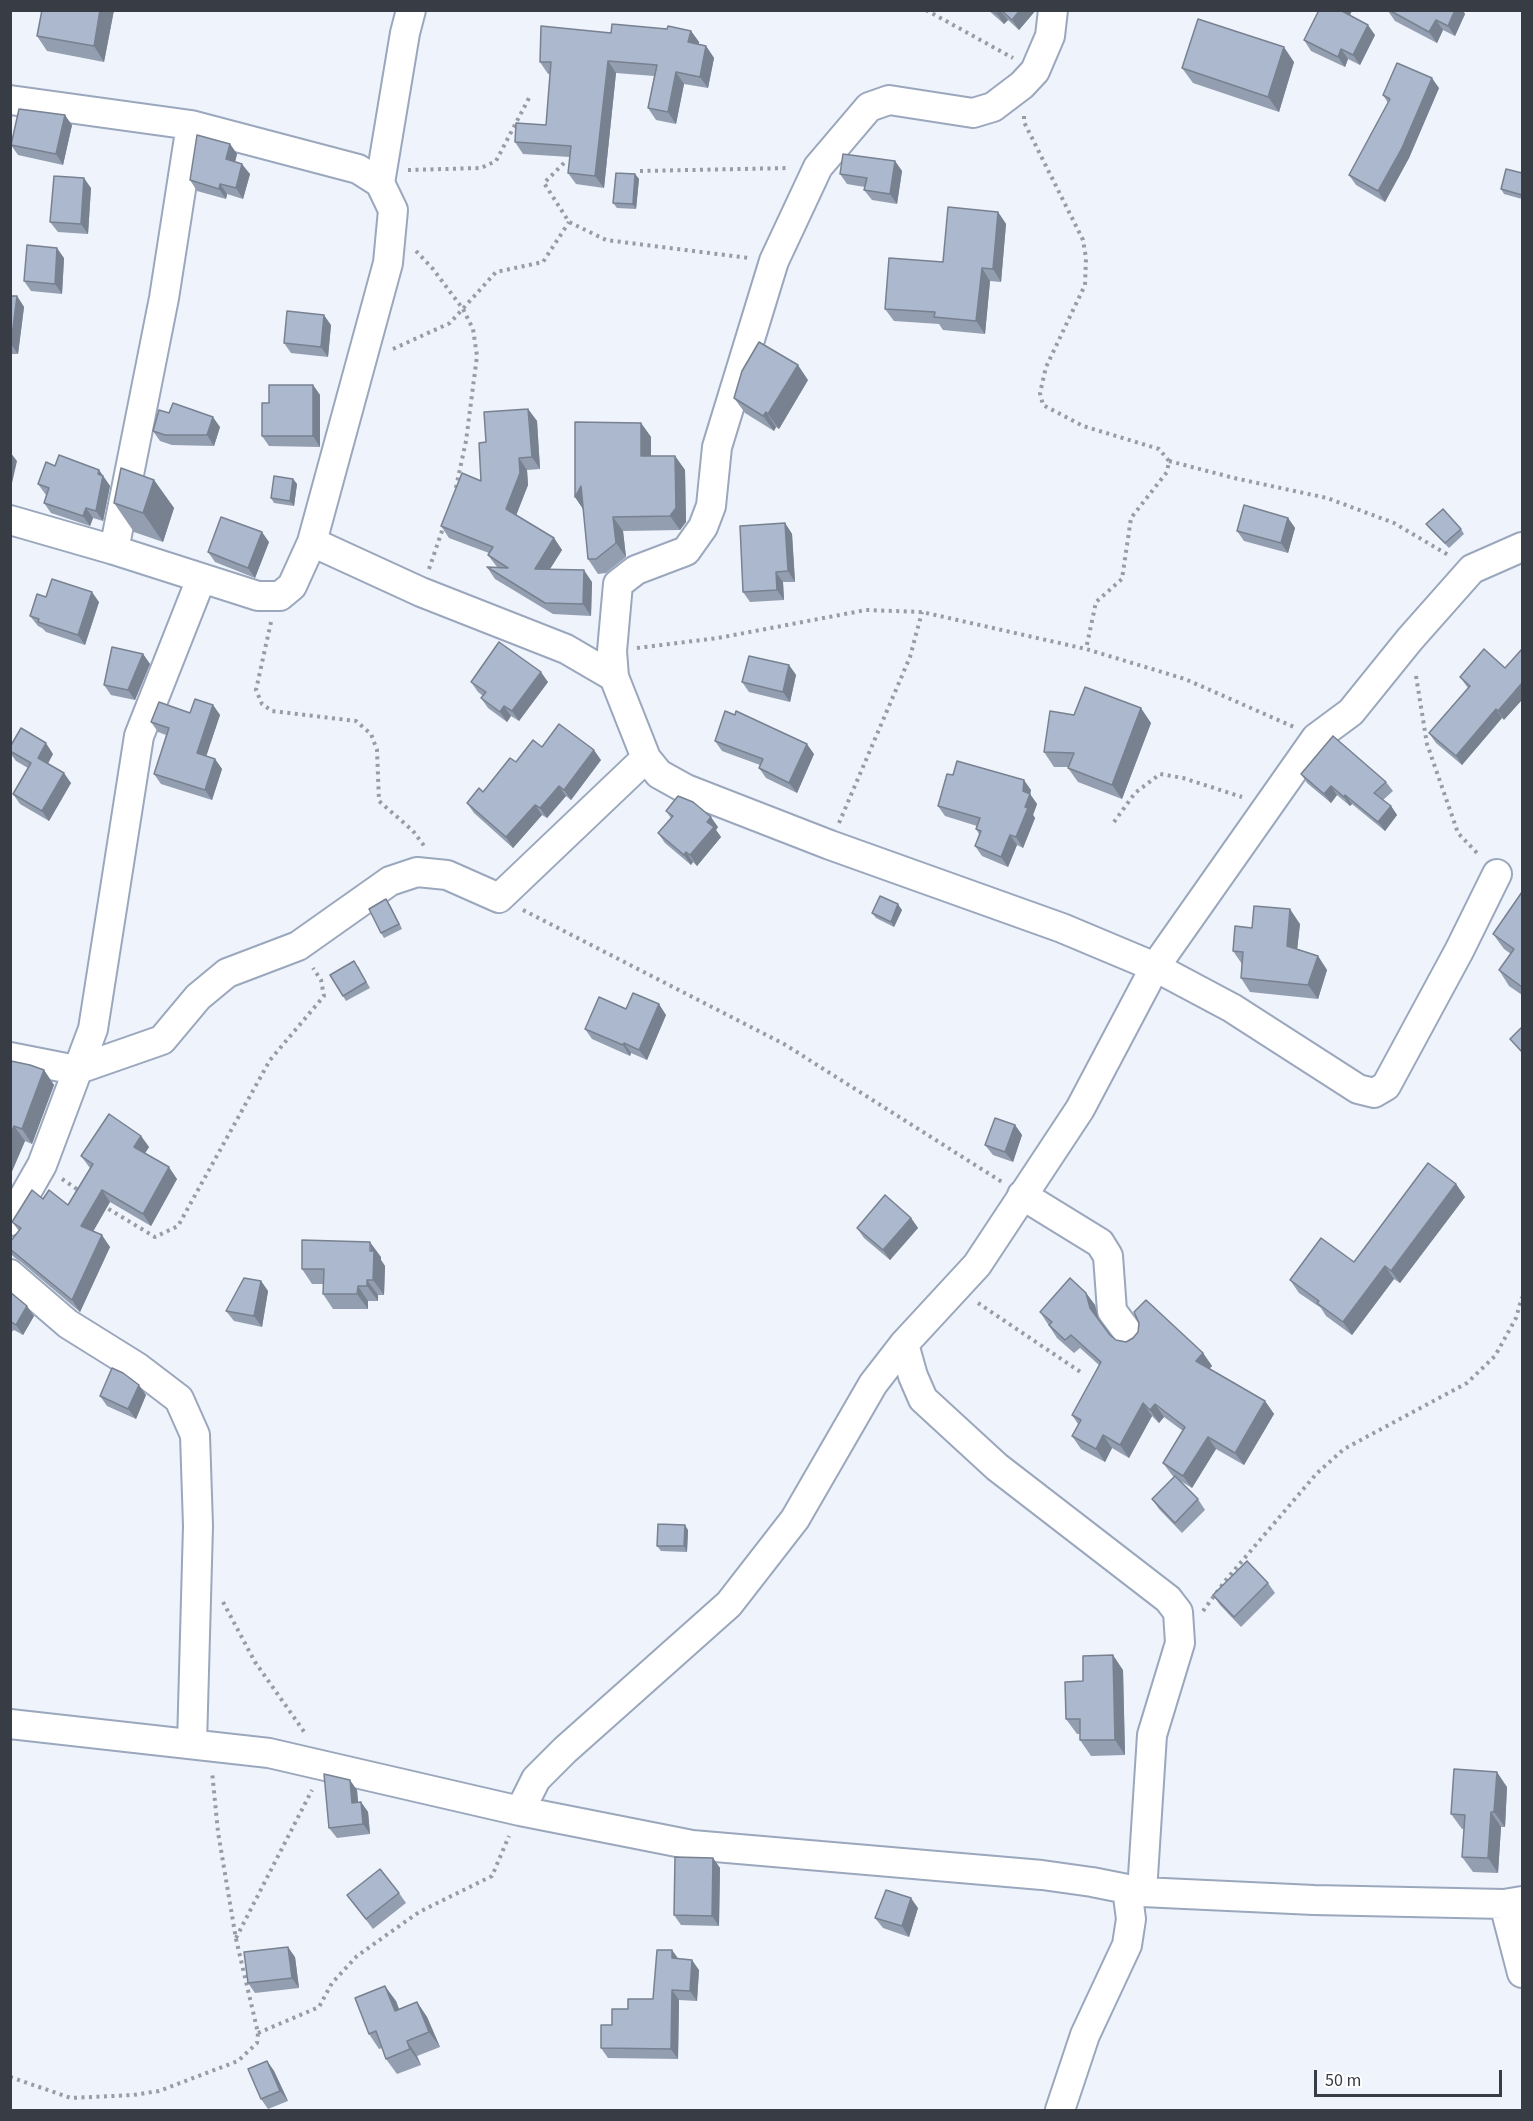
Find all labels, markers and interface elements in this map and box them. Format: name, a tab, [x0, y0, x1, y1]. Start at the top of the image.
scale bar	[1317, 2058, 1504, 2096]
text: 50 m	[1325, 2068, 1361, 2093]

